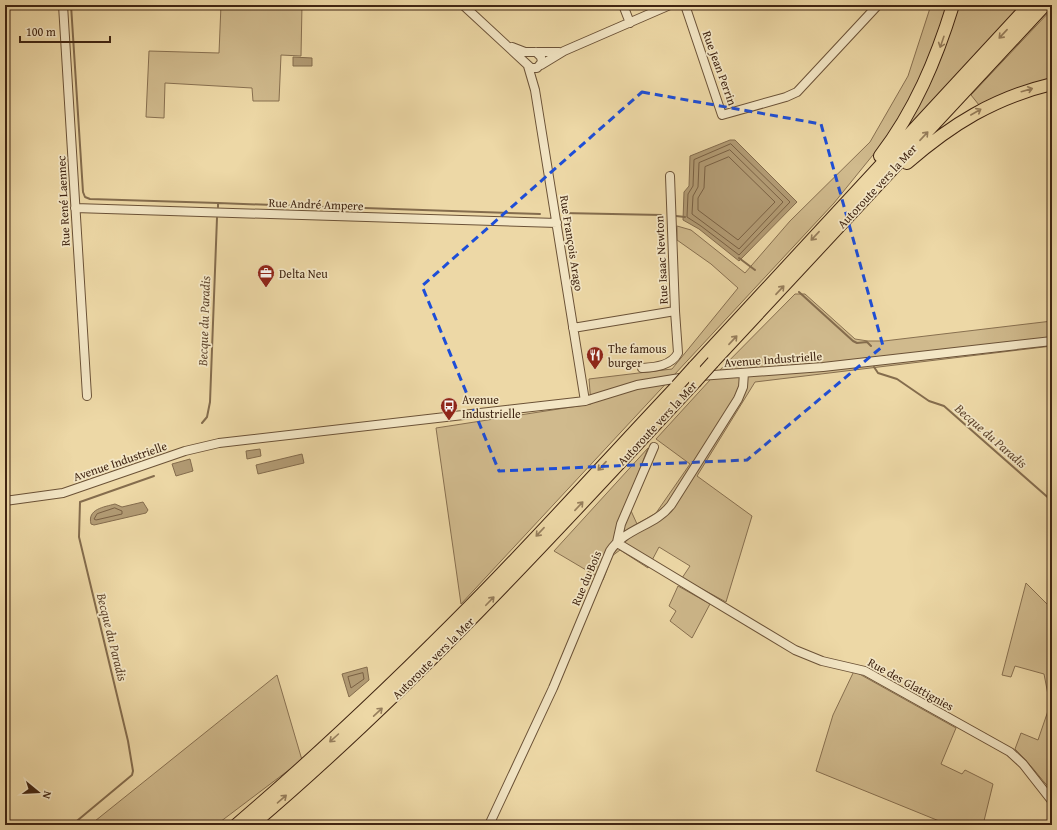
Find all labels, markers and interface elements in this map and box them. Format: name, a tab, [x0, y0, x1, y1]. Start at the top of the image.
scale bar	[20, 18, 110, 44]
text: 100 m	[26, 23, 56, 40]
street label: Rue Jean Perrin	[699, 28, 741, 108]
one-way arrow	[999, 28, 1008, 38]
one-way arrow	[937, 36, 945, 48]
one-way arrow	[1020, 86, 1033, 93]
one-way arrow	[970, 108, 982, 116]
one-way arrow	[919, 130, 928, 141]
street label: Autoroute vers la Mer	[833, 140, 921, 232]
street label: Rue René Laennec	[52, 155, 74, 247]
street label: Rue André Ampere	[268, 194, 364, 214]
street label: Rue François Arago	[556, 194, 588, 292]
street label: Rue Isaac Newton	[650, 215, 672, 305]
one-way arrow	[810, 231, 820, 241]
office icon: Delta Neu	[256, 263, 276, 288]
place label: Delta Neu	[279, 265, 328, 282]
water label: Becque du Paradis	[193, 275, 215, 367]
one-way arrow	[775, 285, 785, 295]
one-way arrow	[729, 335, 738, 345]
place label: The famous burger	[608, 340, 667, 371]
restaurant icon: The famous burger	[585, 345, 605, 370]
street label: Avenue Industrielle	[723, 347, 823, 371]
street label: Autoroute vers la Mer	[613, 377, 701, 469]
place label: Avenue Industrielle	[462, 391, 521, 422]
bus stop icon: Avenue Industrielle	[439, 396, 459, 421]
water label: Becque du Paradis	[950, 399, 1031, 473]
street label: Avenue Industrielle	[71, 437, 170, 485]
one-way arrow	[597, 461, 607, 471]
one-way arrow	[575, 501, 584, 511]
one-way arrow	[536, 527, 545, 537]
street label: Rue du Bois	[567, 548, 605, 608]
water label: Becque du Paradis	[92, 590, 132, 683]
one-way arrow	[485, 596, 495, 606]
street label: Autoroute vers la Mer	[388, 613, 478, 703]
street label: Rue des Glattignies	[865, 653, 957, 715]
one-way arrow	[373, 707, 383, 717]
one-way arrow	[329, 734, 339, 743]
north arrow	[18, 772, 58, 812]
text: N	[39, 789, 56, 802]
one-way arrow	[276, 795, 287, 804]

